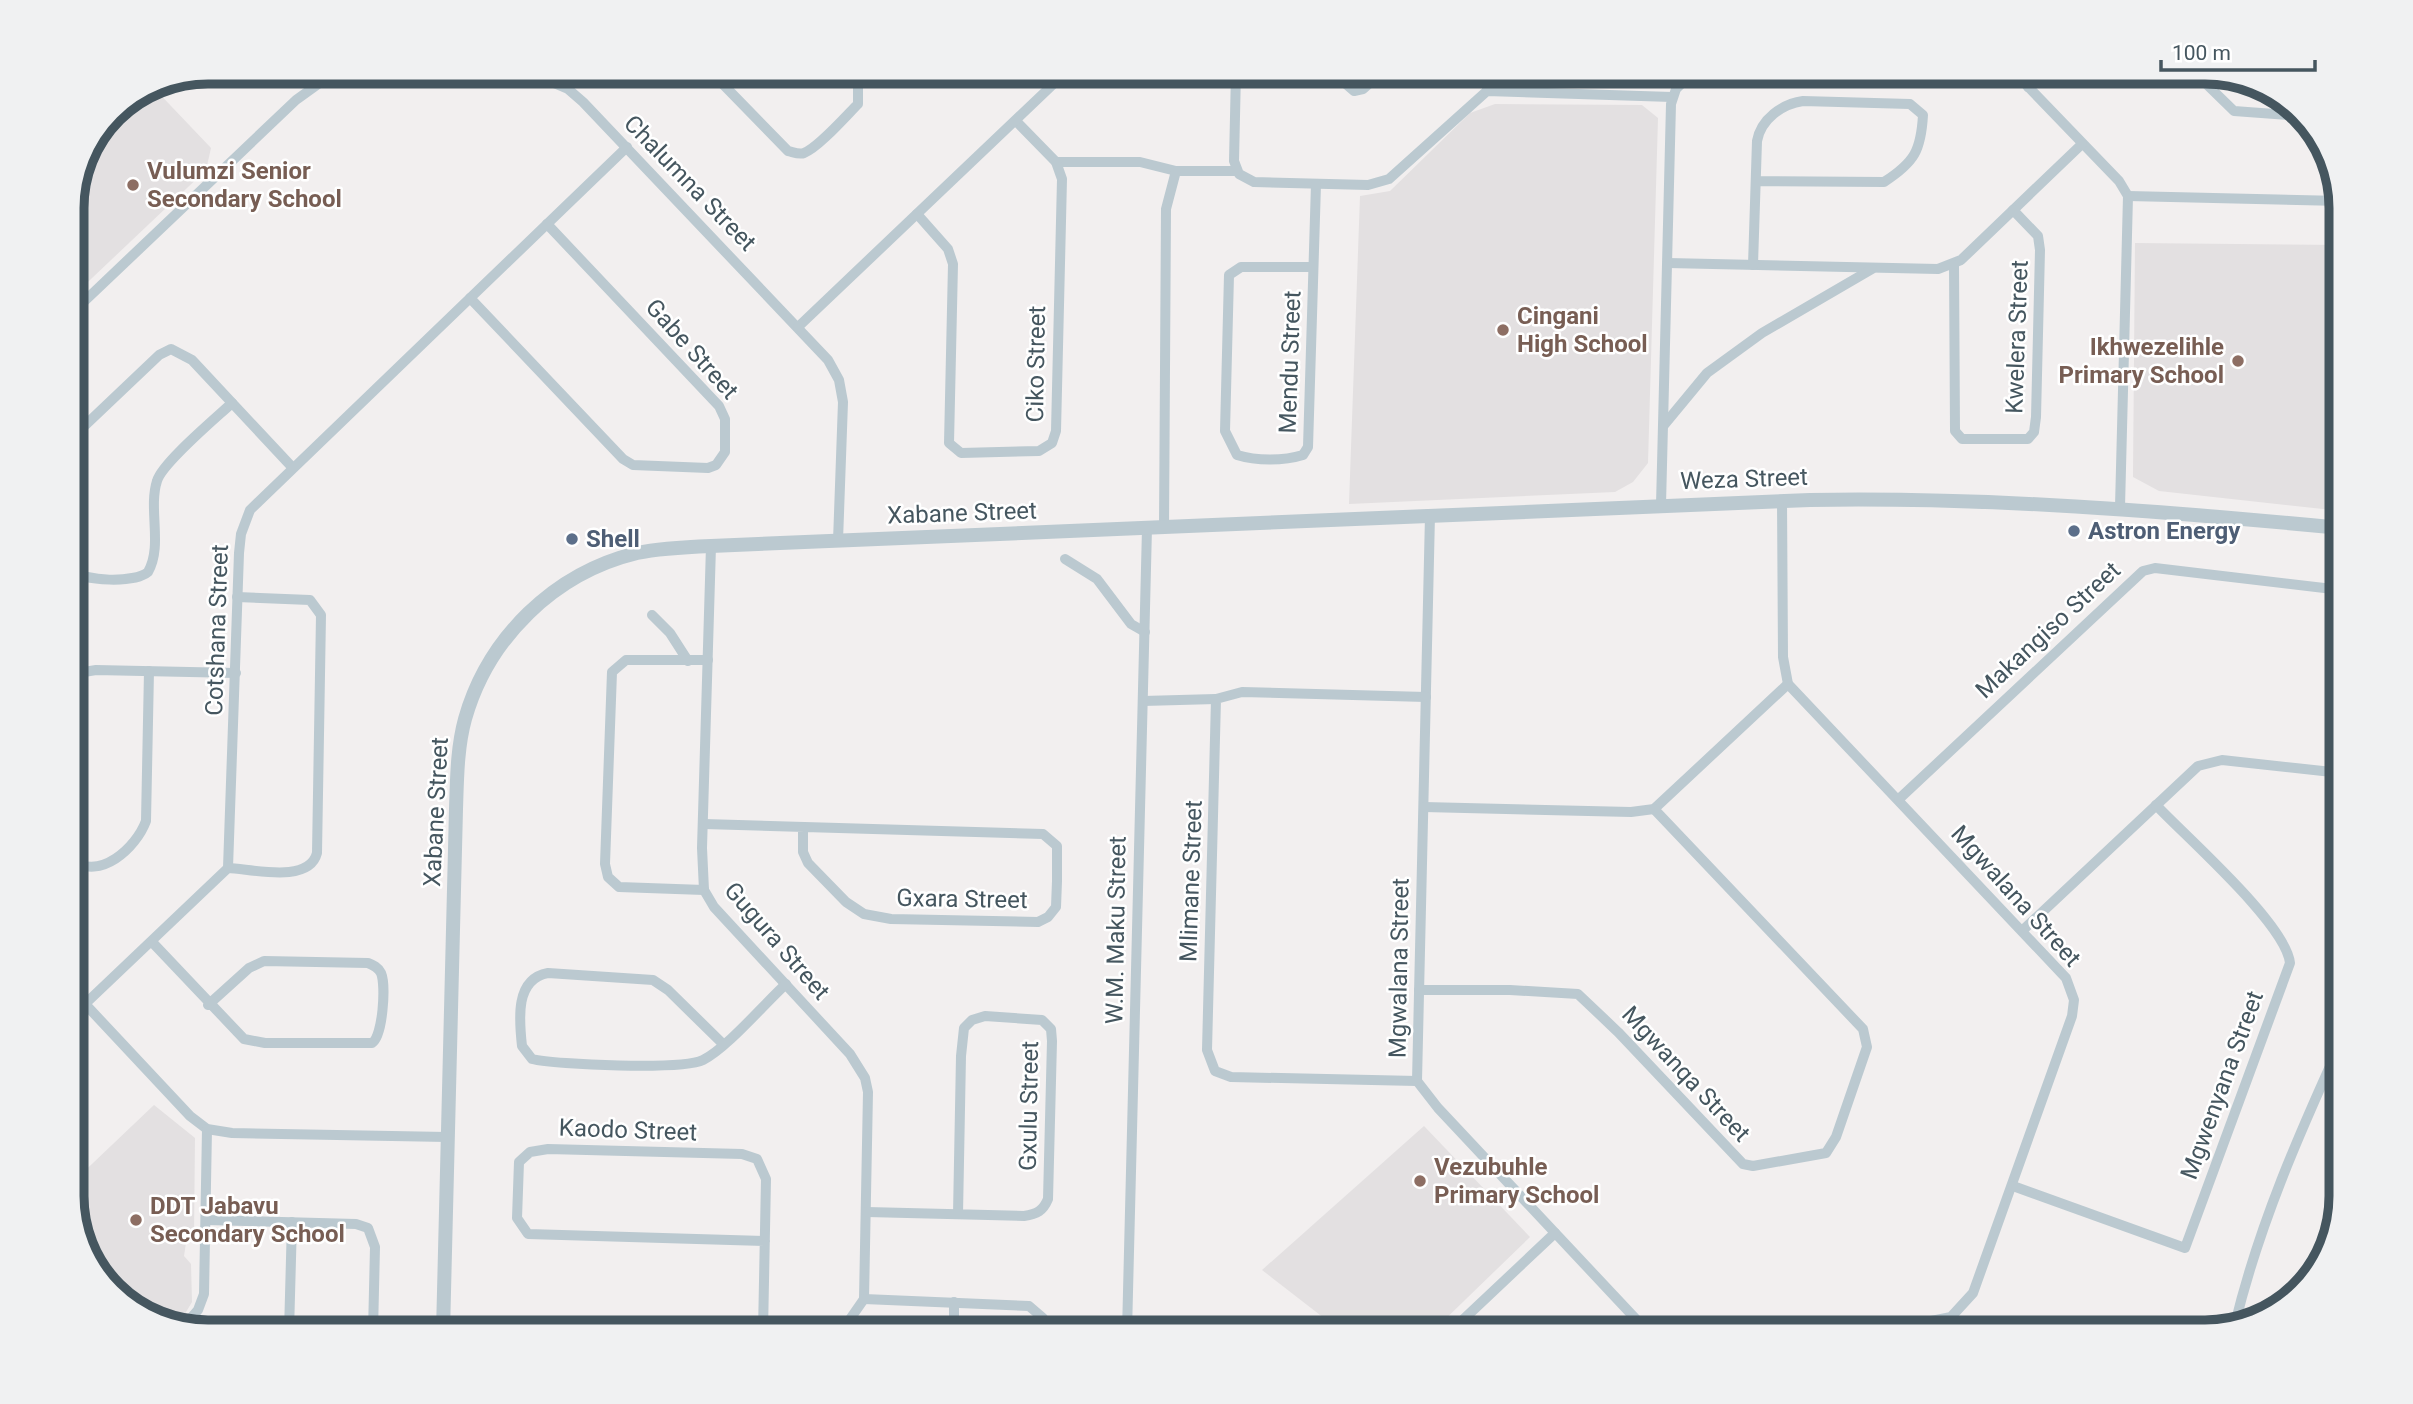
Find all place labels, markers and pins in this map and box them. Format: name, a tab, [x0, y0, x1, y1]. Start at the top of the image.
place label: Vulumzi Senior Secondary School	[147, 157, 342, 213]
marker: Vulumzi Senior Secondary School	[125, 177, 141, 193]
place label: Cingani High School	[1517, 302, 1648, 358]
marker: Cingani High School	[1495, 322, 1511, 338]
place label: Ikhwezelihle Primary School	[2059, 333, 2224, 389]
marker: Ikhwezelihle Primary School	[2230, 353, 2246, 369]
place label: Astron Energy	[2088, 517, 2241, 545]
marker: Astron Energy	[2066, 523, 2082, 539]
place label: Shell	[586, 525, 640, 553]
marker: Shell	[564, 531, 580, 547]
place label: Vezubuhle Primary School	[1434, 1153, 1599, 1209]
marker: Vezubuhle Primary School	[1412, 1173, 1428, 1189]
place label: DDT Jabavu Secondary School	[150, 1192, 345, 1248]
marker: DDT Jabavu Secondary School	[128, 1212, 144, 1228]

